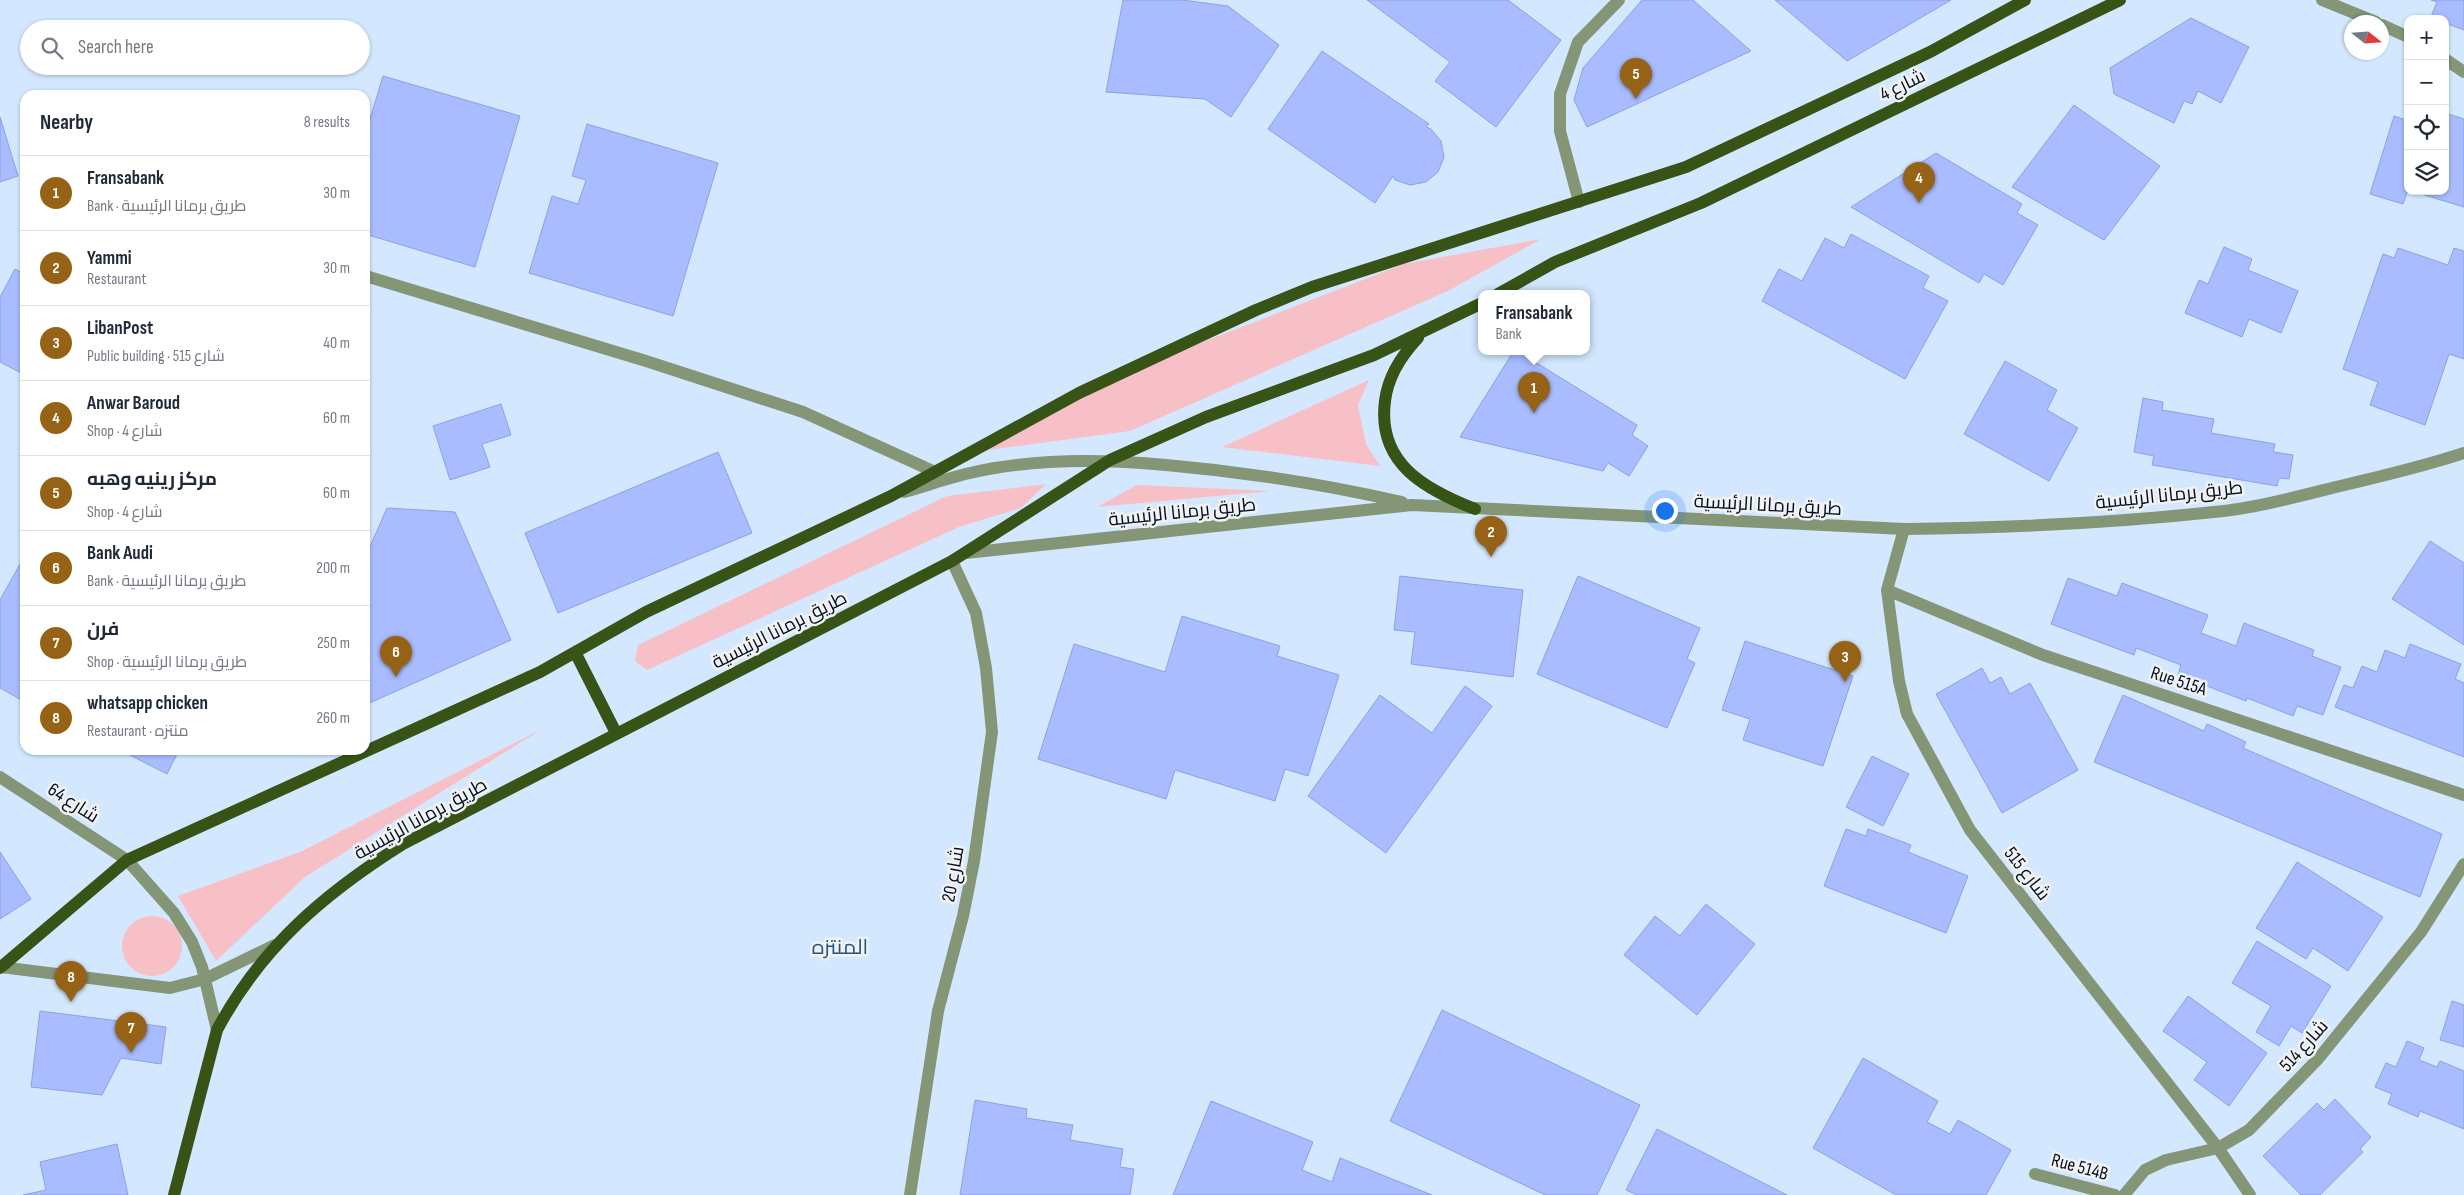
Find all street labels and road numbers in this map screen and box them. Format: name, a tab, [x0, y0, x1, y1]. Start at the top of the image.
street label: شارع 4	[1876, 65, 1930, 107]
street label: طريق برمانا الرئيسية	[2094, 476, 2244, 515]
street label: طريق برمانا الرئيسية	[1693, 490, 1843, 521]
street label: طريق برمانا الرئيسية	[1107, 493, 1257, 532]
street label: طريق برمانا الرئيسية	[708, 586, 851, 674]
street label: Rue 515A	[2148, 662, 2210, 701]
street label: طريق برمانا الرئيسية	[350, 773, 491, 865]
street label: شارع 64	[43, 778, 103, 829]
street label: شارع 515	[1998, 843, 2055, 906]
street label: شارع 20	[937, 845, 971, 904]
street label: شارع 514	[2275, 1015, 2334, 1077]
street label: Rue 514B	[2049, 1149, 2111, 1186]

